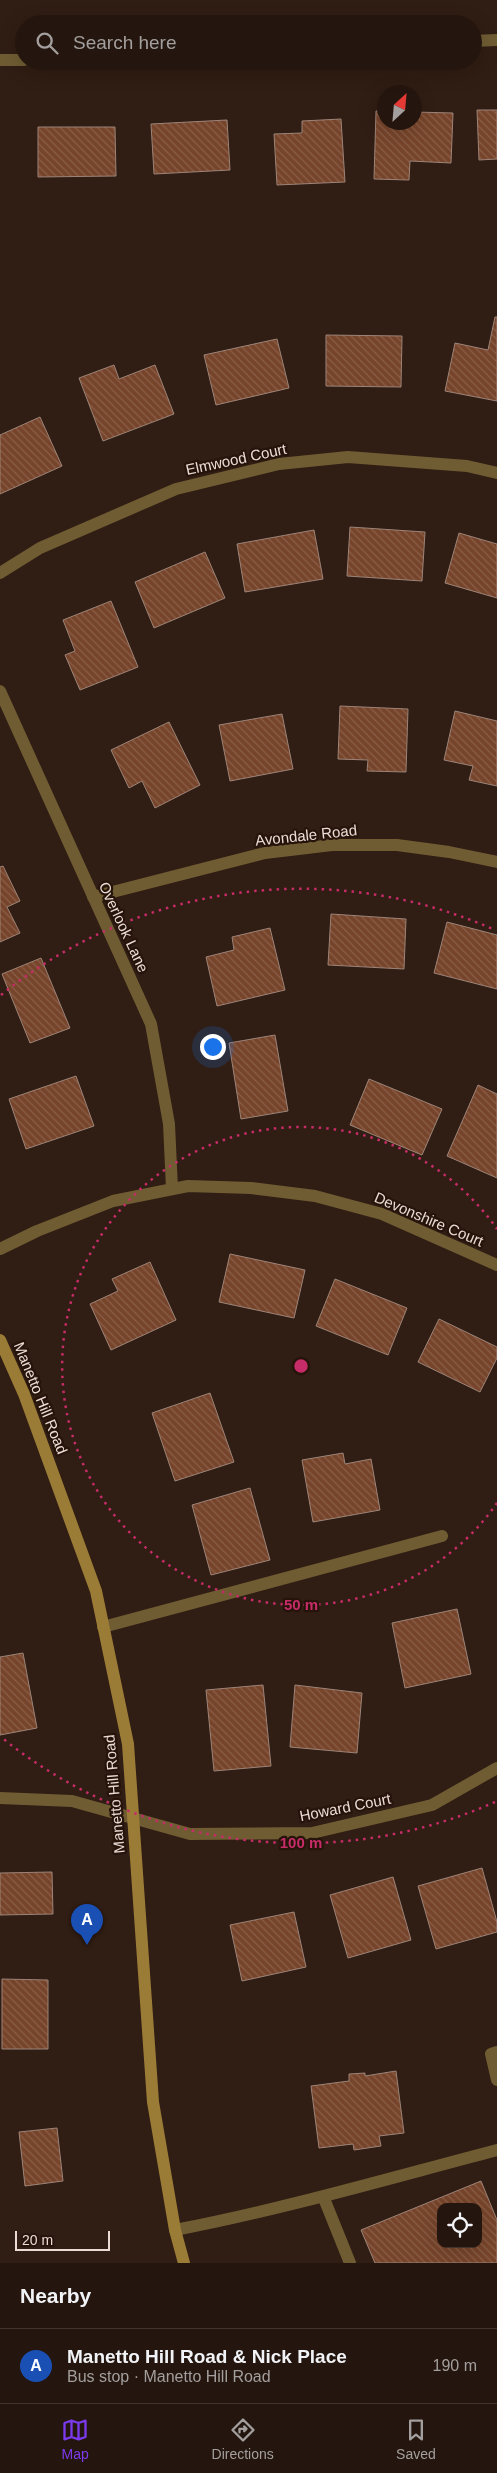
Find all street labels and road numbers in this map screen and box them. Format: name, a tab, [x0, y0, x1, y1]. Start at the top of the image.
street label: Elmwood Court	[184, 440, 289, 478]
street label: Avondale Road	[254, 821, 358, 849]
street label: Overlook Lane	[96, 879, 152, 975]
street label: Devonshire Court	[372, 1188, 487, 1250]
street label: Manetto Hill Road	[11, 1340, 71, 1456]
street label: Manetto Hill Road	[100, 1734, 128, 1854]
street label: Howard Court	[298, 1790, 393, 1824]

